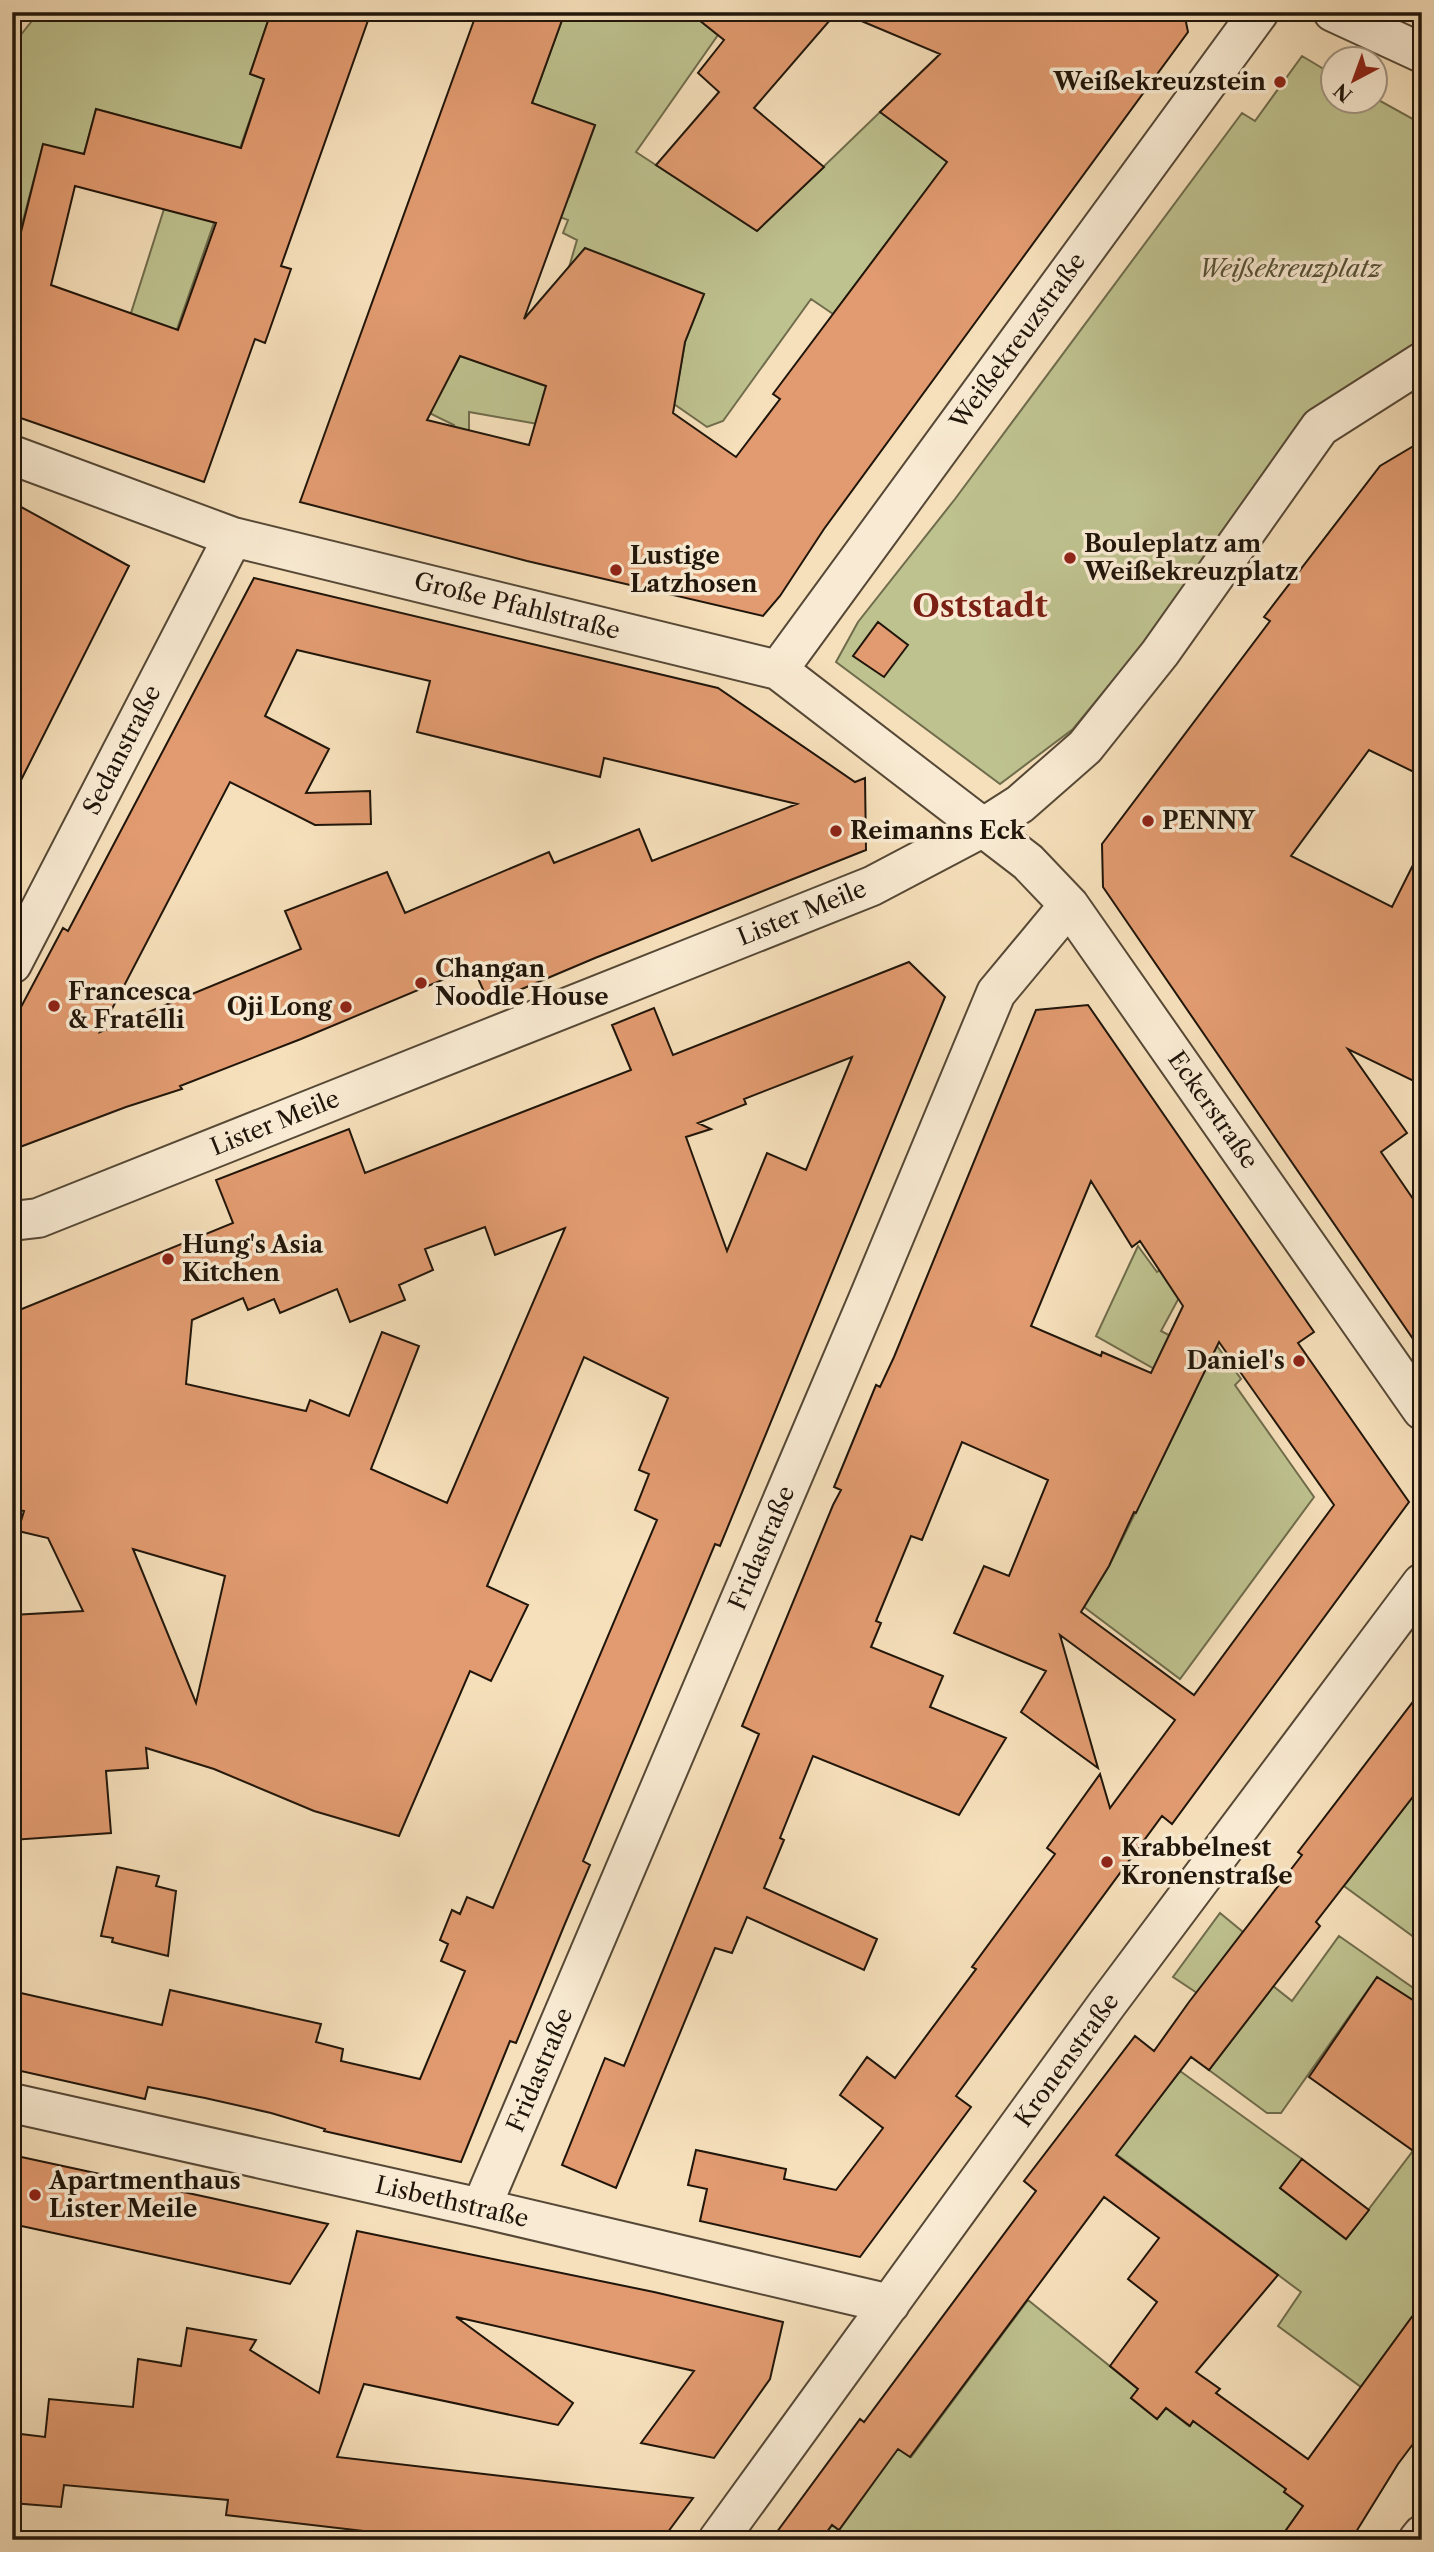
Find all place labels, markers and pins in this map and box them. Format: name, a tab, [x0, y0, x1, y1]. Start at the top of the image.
place label: Weißekreuzstein	[1052, 67, 1267, 96]
marker: Weißekreuzstein	[1272, 74, 1288, 90]
place label: Bouleplatz am Weißekreuzplatz	[1083, 529, 1298, 586]
place label: Lustige Latzhosen	[630, 541, 758, 598]
marker: Bouleplatz am Weißekreuzplatz	[1062, 550, 1078, 566]
marker: Lustige Latzhosen	[608, 562, 624, 578]
place label: PENNY	[1162, 806, 1256, 835]
marker: PENNY	[1140, 813, 1156, 829]
place label: Reimanns Eck	[850, 816, 1027, 845]
marker: Reimanns Eck	[828, 823, 844, 839]
place label: Changan Noodle House	[435, 954, 609, 1011]
marker: Changan Noodle House	[413, 975, 429, 991]
place label: Francesca & Fratelli	[68, 977, 193, 1034]
place label: Oji Long	[227, 992, 333, 1021]
marker: Francesca & Fratelli	[46, 998, 62, 1014]
marker: Oji Long	[338, 999, 354, 1015]
place label: Hung's Asia Kitchen	[182, 1230, 324, 1287]
marker: Hung's Asia Kitchen	[160, 1251, 176, 1267]
place label: Daniel's	[1186, 1346, 1285, 1375]
marker: Daniel's	[1291, 1353, 1307, 1369]
place label: Krabbelnest Kronenstraße	[1121, 1833, 1293, 1890]
marker: Krabbelnest Kronenstraße	[1099, 1854, 1115, 1870]
place label: Apartmenthaus Lister Meile	[48, 2166, 241, 2223]
marker: Apartmenthaus Lister Meile	[27, 2187, 43, 2203]

